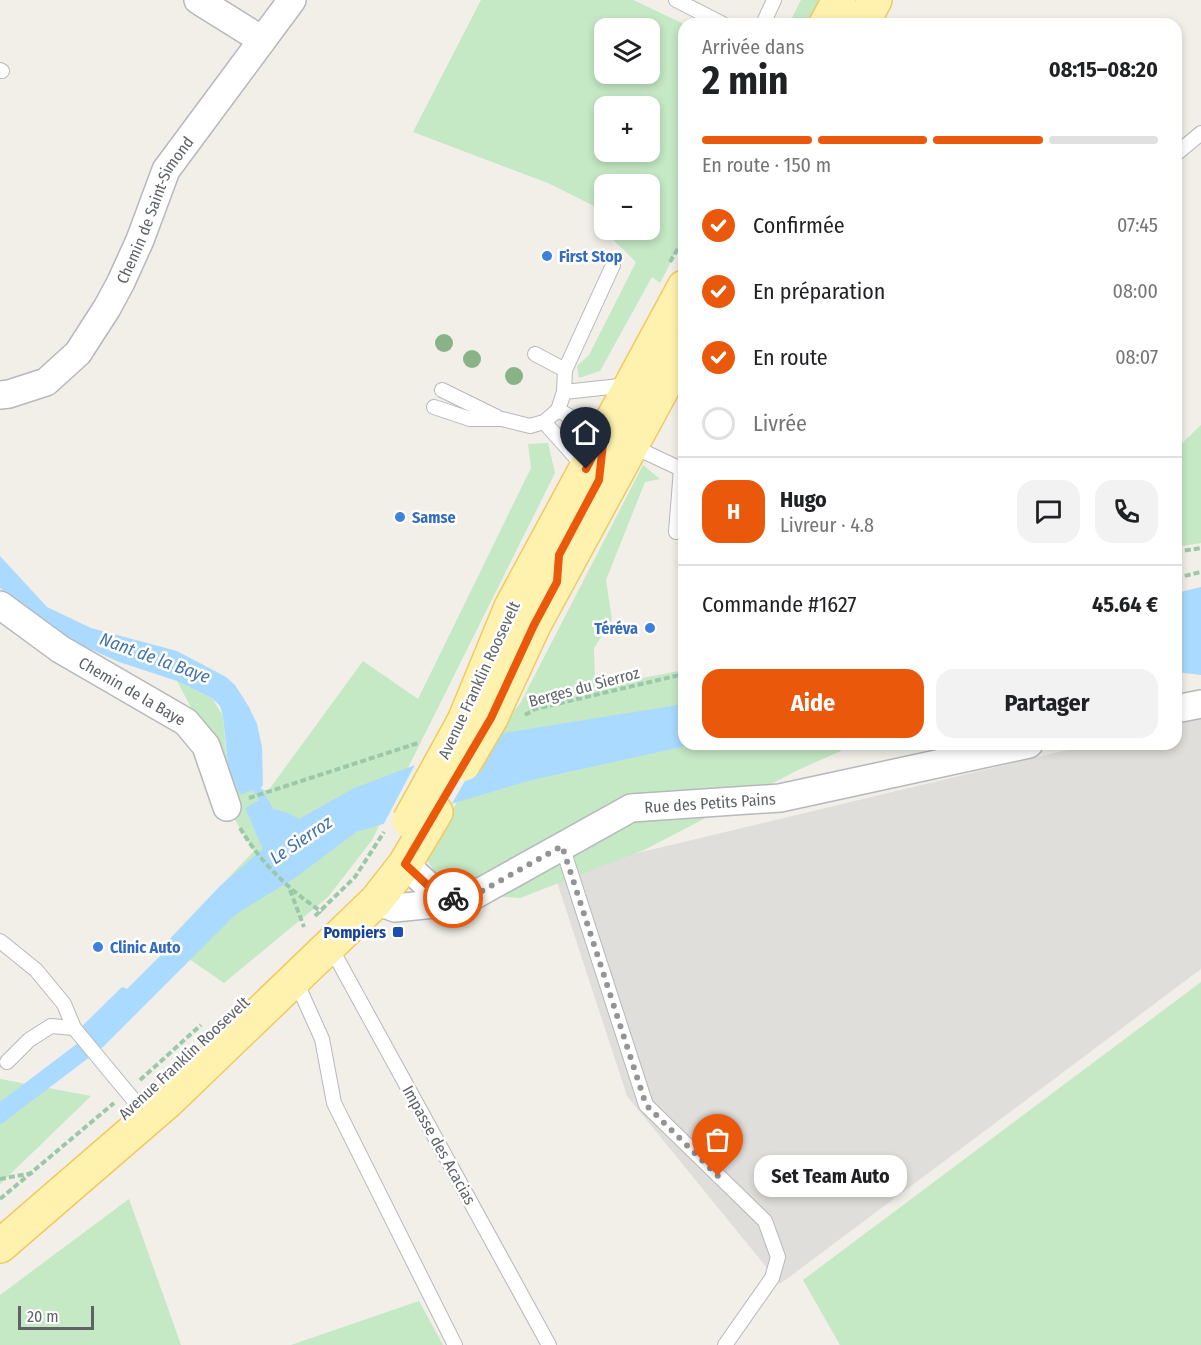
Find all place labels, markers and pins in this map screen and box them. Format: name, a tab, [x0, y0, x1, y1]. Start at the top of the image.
place label: First Stop	[559, 247, 623, 266]
marker: First Stop	[540, 249, 554, 263]
pin	[560, 407, 611, 469]
place label: Samse	[412, 508, 456, 527]
marker: Samse	[393, 510, 407, 524]
place label: Téréva	[594, 619, 638, 638]
marker: Téréva	[643, 621, 657, 635]
place label: Pompiers	[323, 923, 386, 942]
marker: Pompiers	[391, 925, 405, 939]
place label: Clinic Auto	[110, 938, 181, 957]
marker: Clinic Auto	[91, 940, 105, 954]
pin	[692, 1114, 743, 1176]
callout: Set Team Auto	[754, 1155, 907, 1197]

